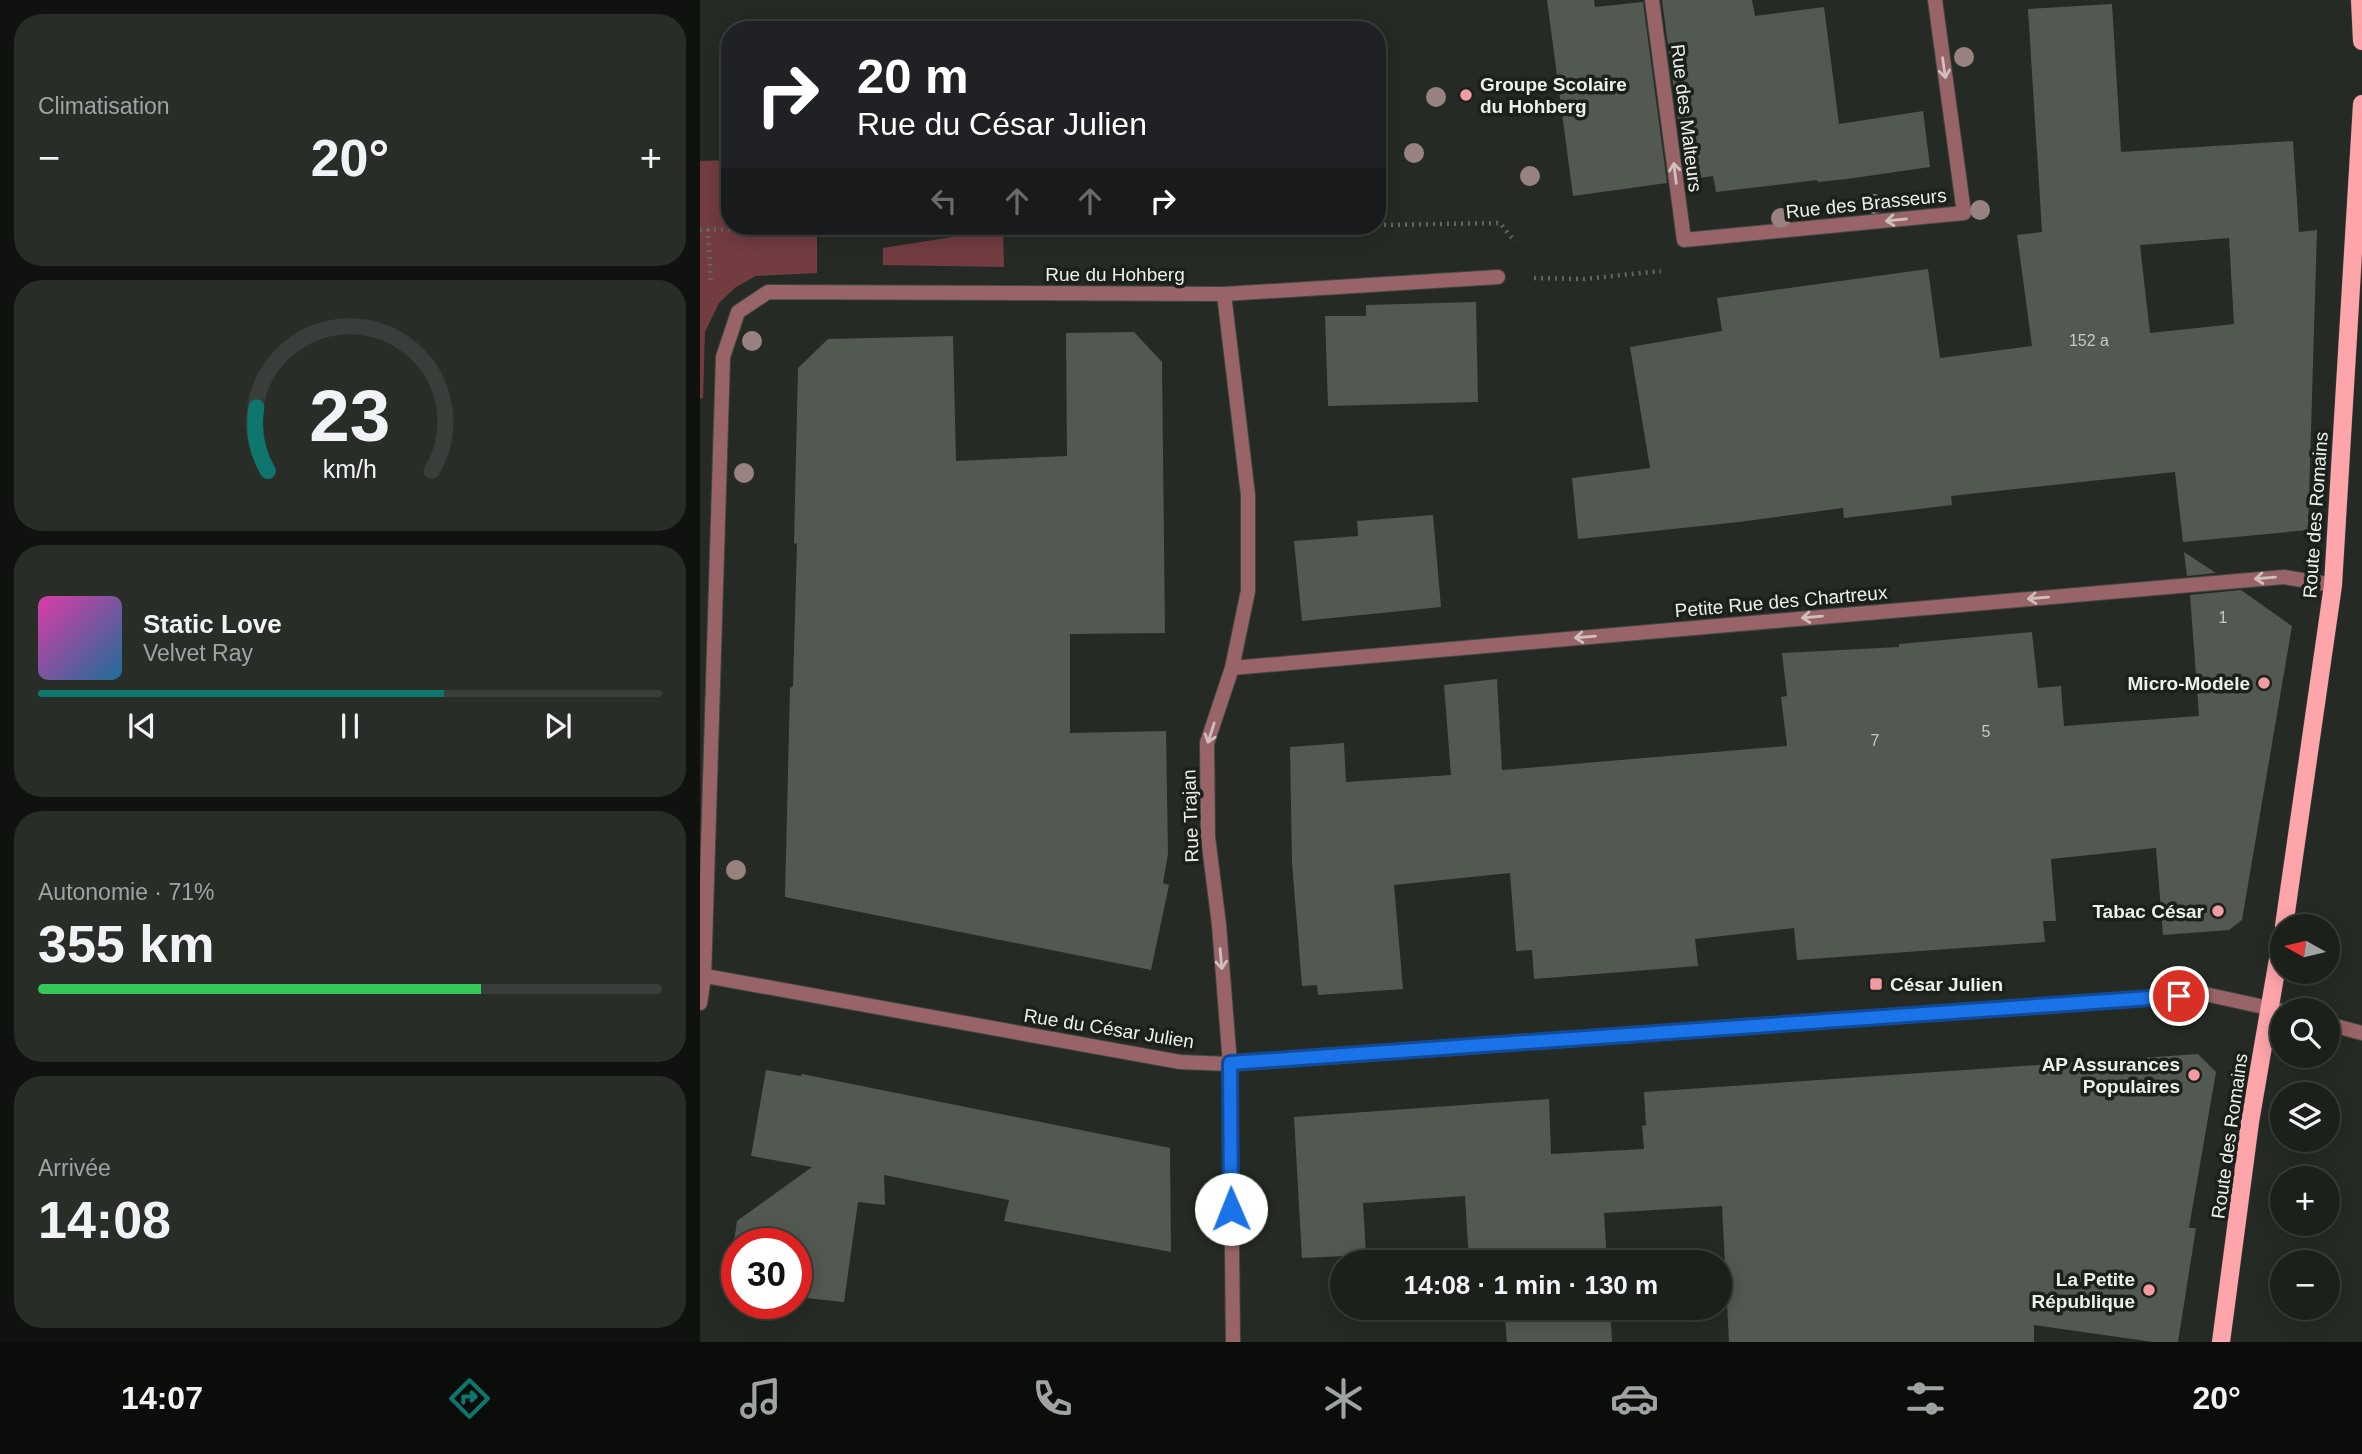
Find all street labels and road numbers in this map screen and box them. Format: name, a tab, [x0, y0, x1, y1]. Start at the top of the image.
street label: Rue des Malteurs	[1667, 43, 1706, 193]
street label: Rue des Brasseurs	[1785, 185, 1947, 222]
street label: Rue du Hohberg	[1045, 264, 1185, 285]
street label: Route des Romains	[2299, 431, 2332, 599]
street label: Petite Rue des Chartreux	[1674, 582, 1889, 621]
street label: Rue Trajan	[1178, 769, 1203, 863]
street label: Rue du César Julien	[1022, 1005, 1196, 1052]
street label: Route des Romains	[2207, 1052, 2252, 1220]

